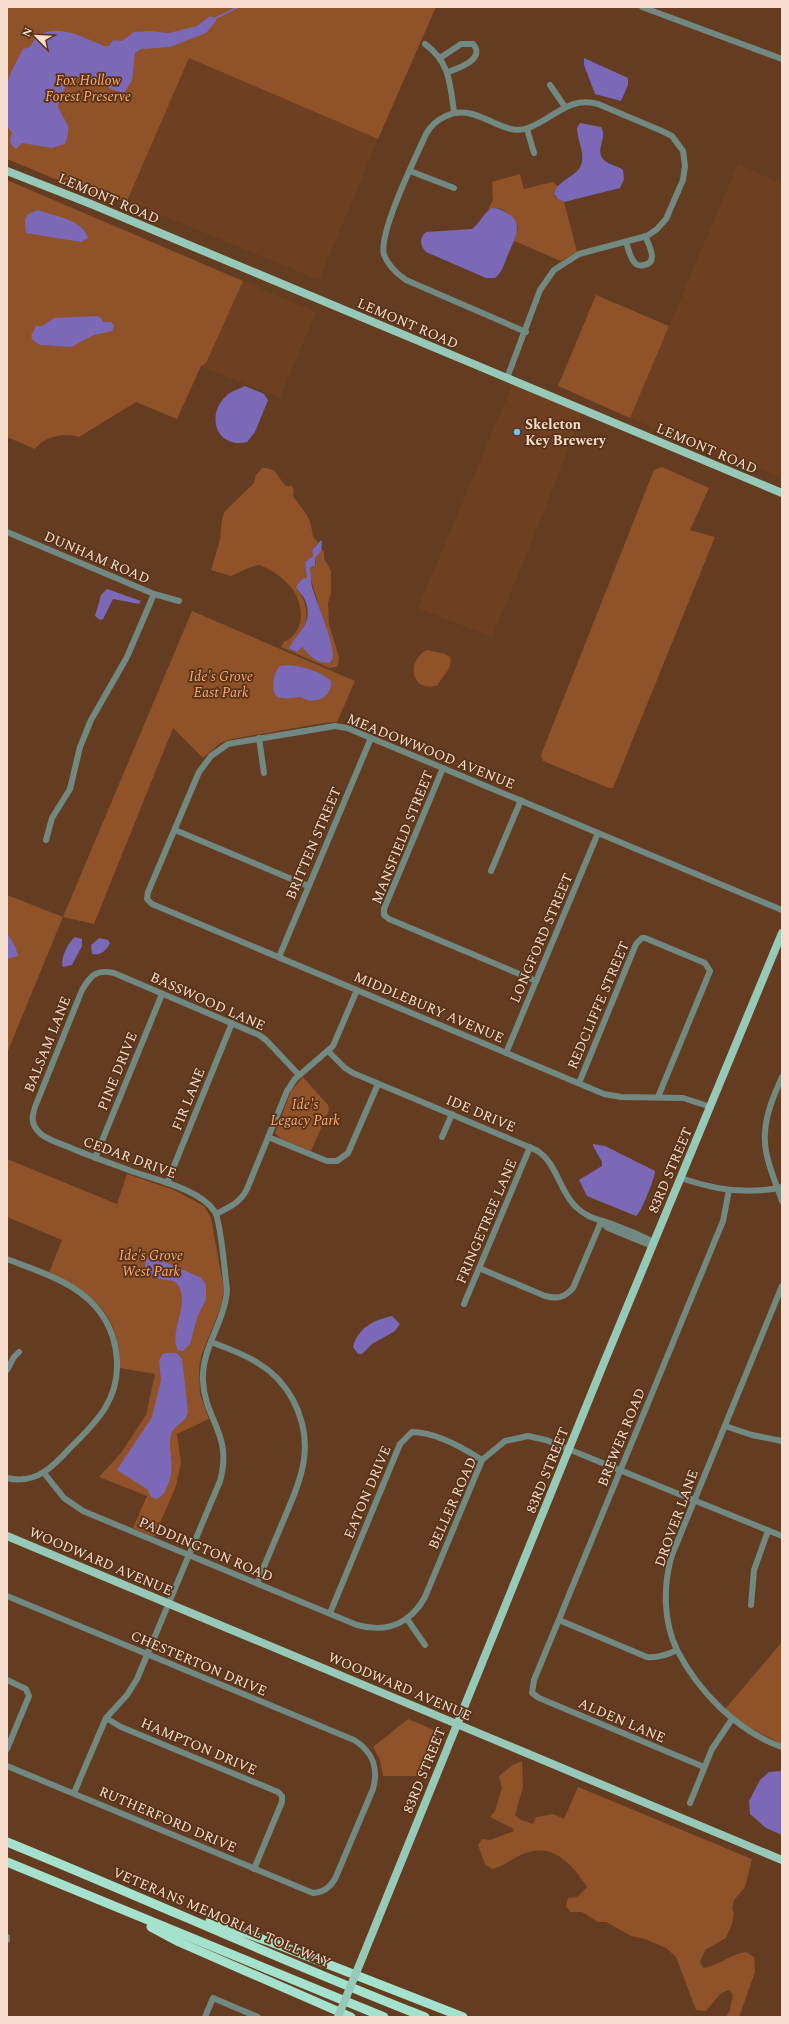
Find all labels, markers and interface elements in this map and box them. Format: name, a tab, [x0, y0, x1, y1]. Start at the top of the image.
north arrow	[16, 16, 56, 56]
text: N	[18, 25, 37, 40]
park label: Fox Hollow Forest Preserve	[45, 70, 131, 107]
street label: LEMONT ROAD	[55, 168, 163, 229]
street label: LEMONT ROAD	[354, 293, 462, 354]
place label: Skeleton Key Brewery	[525, 414, 607, 451]
street label: LEMONT ROAD	[653, 418, 761, 479]
marker: Skeleton Key Brewery	[512, 427, 522, 437]
street label: DUNHAM ROAD	[41, 526, 153, 589]
park label: Ide's Grove East Park	[189, 666, 253, 703]
street label: MEADOWWOOD AVENUE	[344, 708, 518, 795]
street label: MANSFIELD STREET	[366, 767, 439, 907]
street label: BRITTEN STREET	[280, 784, 347, 903]
street label: LONGFORD STREET	[505, 870, 578, 1006]
street label: REDCLIFFE STREET	[562, 938, 635, 1073]
street label: MIDDLEBURY AVENUE	[350, 966, 507, 1049]
street label: BASSWOOD LANE	[147, 967, 269, 1036]
street label: BALSAM LANE	[19, 993, 76, 1096]
street label: PINE DRIVE	[92, 1029, 143, 1114]
street label: FIR LANE	[166, 1065, 211, 1134]
street label: IDE DRIVE	[443, 1089, 519, 1138]
park label: Ide's Legacy Park	[270, 1094, 340, 1131]
street label: 83RD STREET	[643, 1124, 698, 1216]
street label: CEDAR DRIVE	[80, 1131, 179, 1184]
street label: FRINGETREE LANE	[451, 1155, 522, 1287]
park label: Ide's Grove West Park	[119, 1245, 183, 1282]
street label: BREWER ROAD	[592, 1385, 651, 1490]
street label: 83RD STREET	[521, 1424, 574, 1517]
street label: EATON DRIVE	[338, 1442, 397, 1542]
street label: BELLER ROAD	[423, 1454, 482, 1553]
street label: DROVER LANE	[649, 1466, 704, 1570]
street label: PADDINGTON ROAD	[135, 1512, 276, 1587]
street label: WOODWARD AVENUE	[26, 1522, 176, 1601]
street label: CHESTERTON DRIVE	[127, 1625, 270, 1702]
street label: WOODWARD AVENUE	[325, 1647, 475, 1726]
street label: ALDEN LANE	[575, 1693, 669, 1748]
street label: HAMPTON DRIVE	[137, 1712, 260, 1780]
street label: 83RD STREET	[398, 1724, 451, 1817]
street label: RUTHERFORD DRIVE	[96, 1781, 240, 1858]
street label: VETERANS MEMORIAL TOLLWAY	[109, 1862, 334, 1973]

